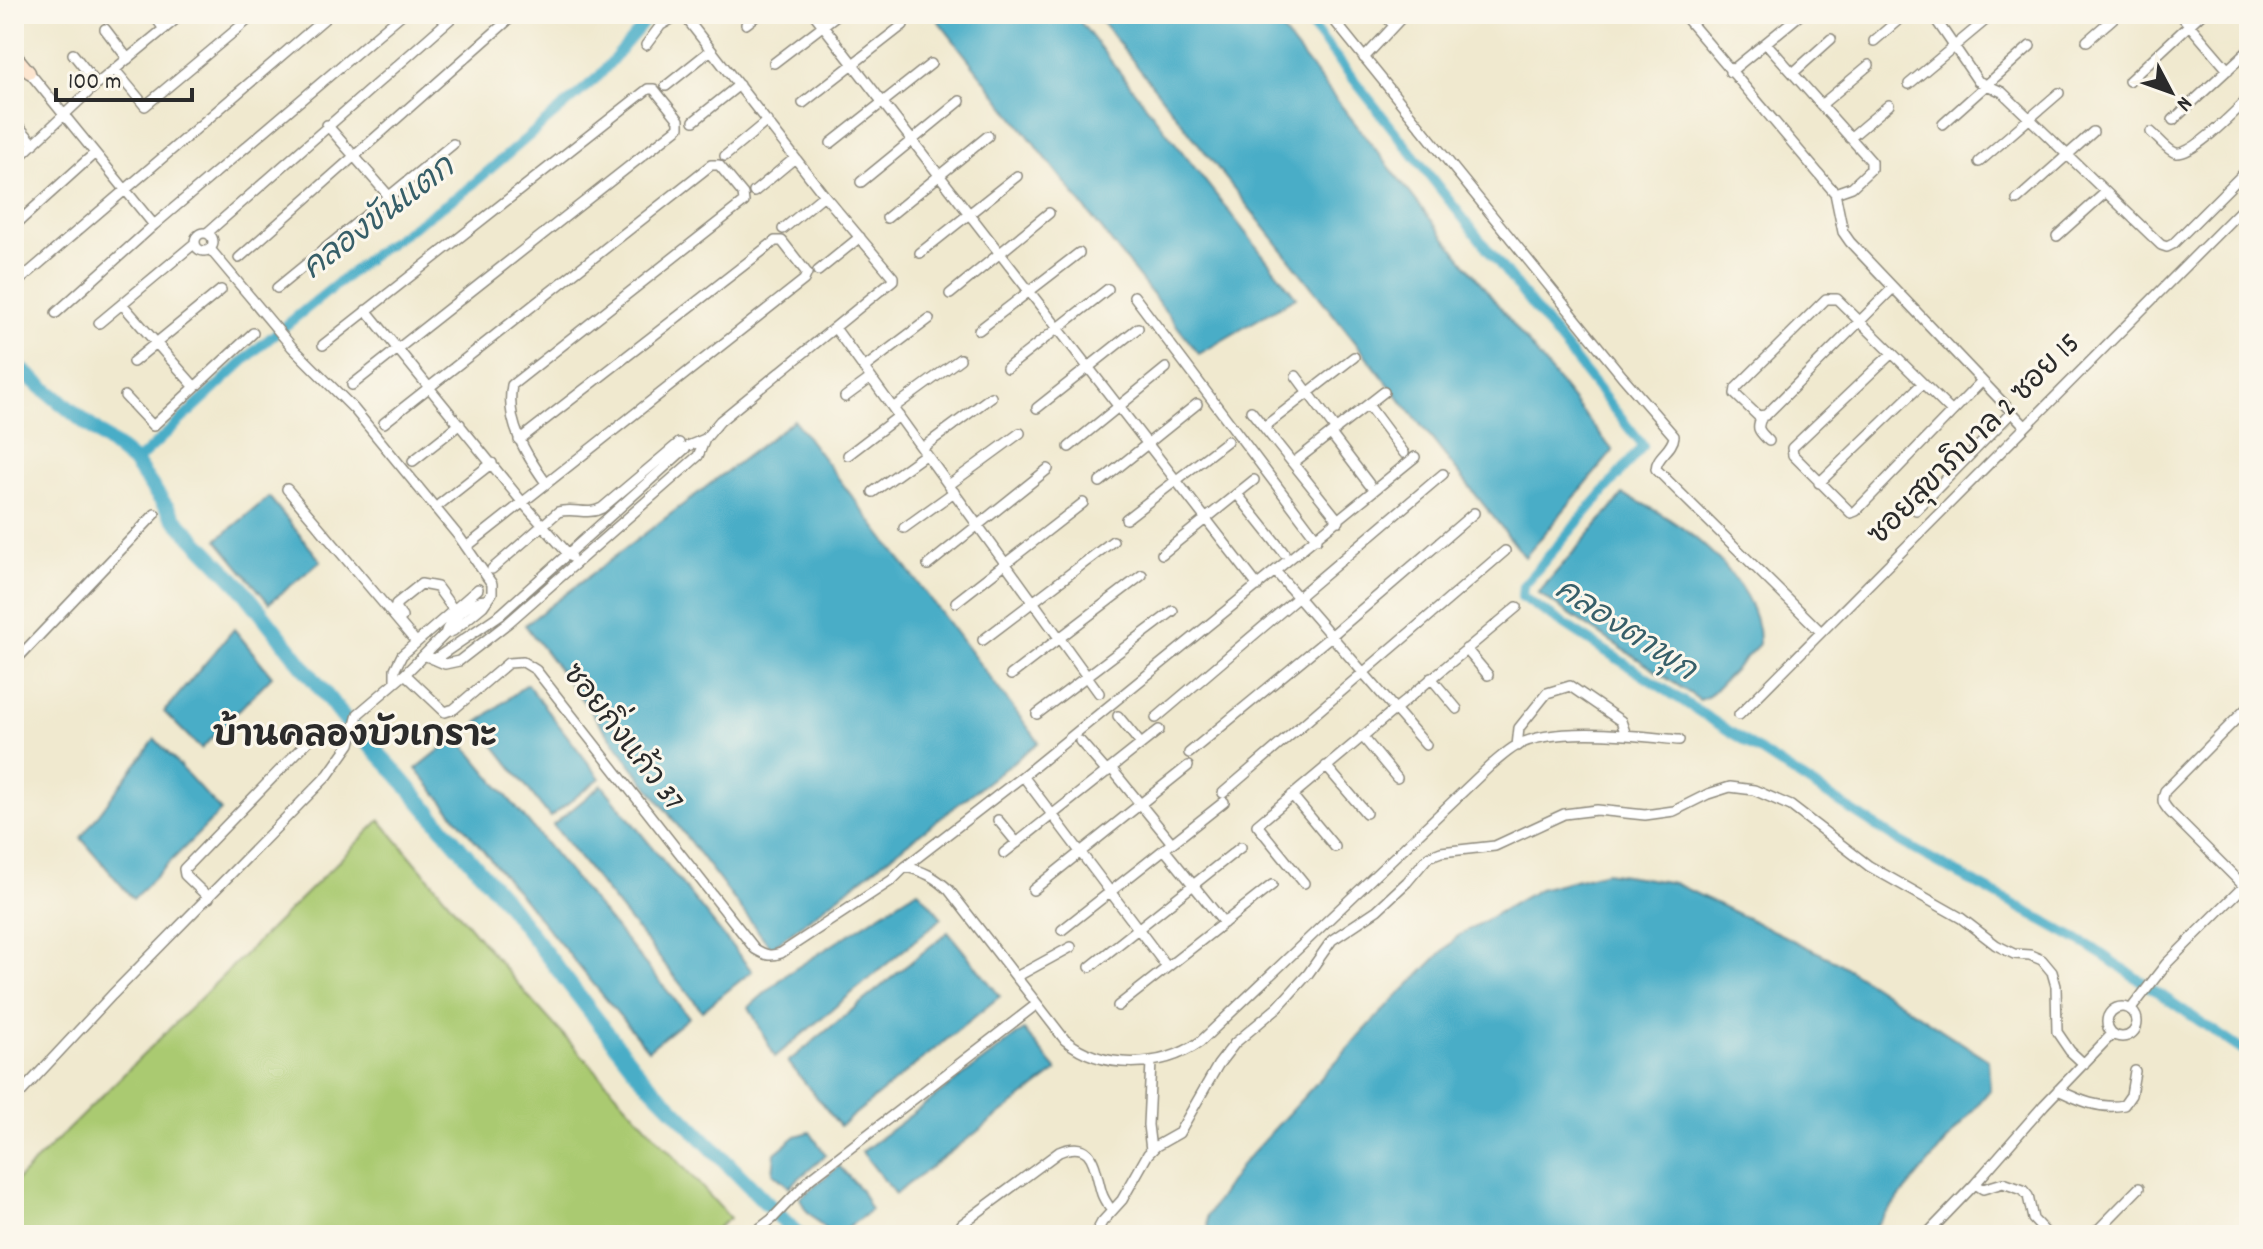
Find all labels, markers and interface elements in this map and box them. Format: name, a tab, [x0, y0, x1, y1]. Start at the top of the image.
scale bar	[56, 52, 192, 102]
north arrow	[2131, 52, 2211, 132]
text: 100 m	[68, 66, 121, 100]
text: N	[2168, 89, 2199, 117]
water label: คลองขันแตก	[294, 146, 467, 293]
street label: ซอยสุขาภิบาล 2 ซอย 15	[1859, 324, 2092, 557]
water label: คลองตาพุก	[1544, 569, 1705, 696]
street label: ซอยกิ่งแก้ว 37	[550, 649, 701, 822]
district label: บ้านคลองบัวเกราะ	[213, 710, 497, 763]

